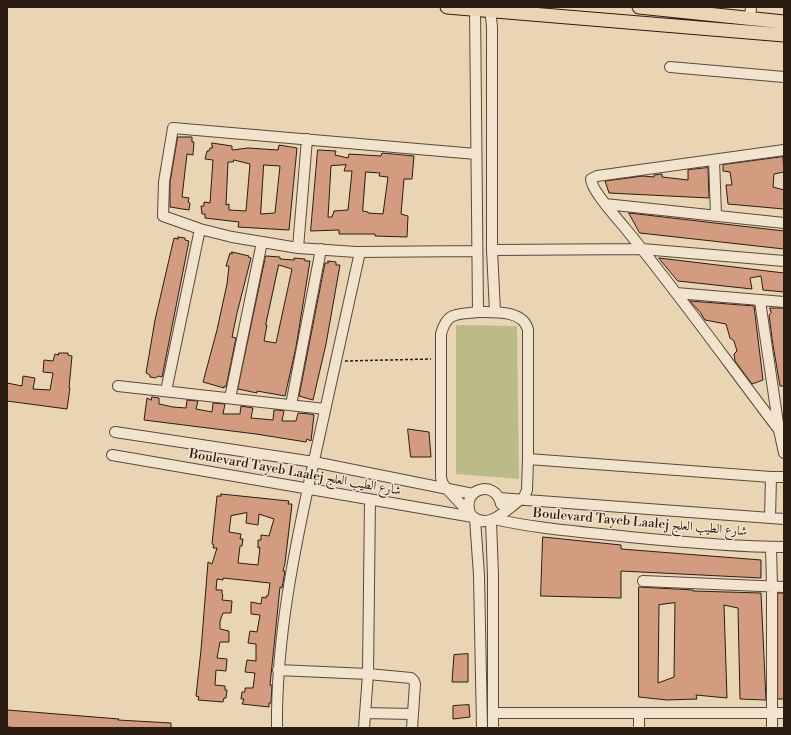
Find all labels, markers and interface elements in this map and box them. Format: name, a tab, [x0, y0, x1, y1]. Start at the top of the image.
street label: Boulevard Tayeb Laalej شارع الطيب العلج	[188, 447, 402, 499]
street label: Boulevard Tayeb Laalej شارع الطيب العلج	[532, 506, 748, 540]

